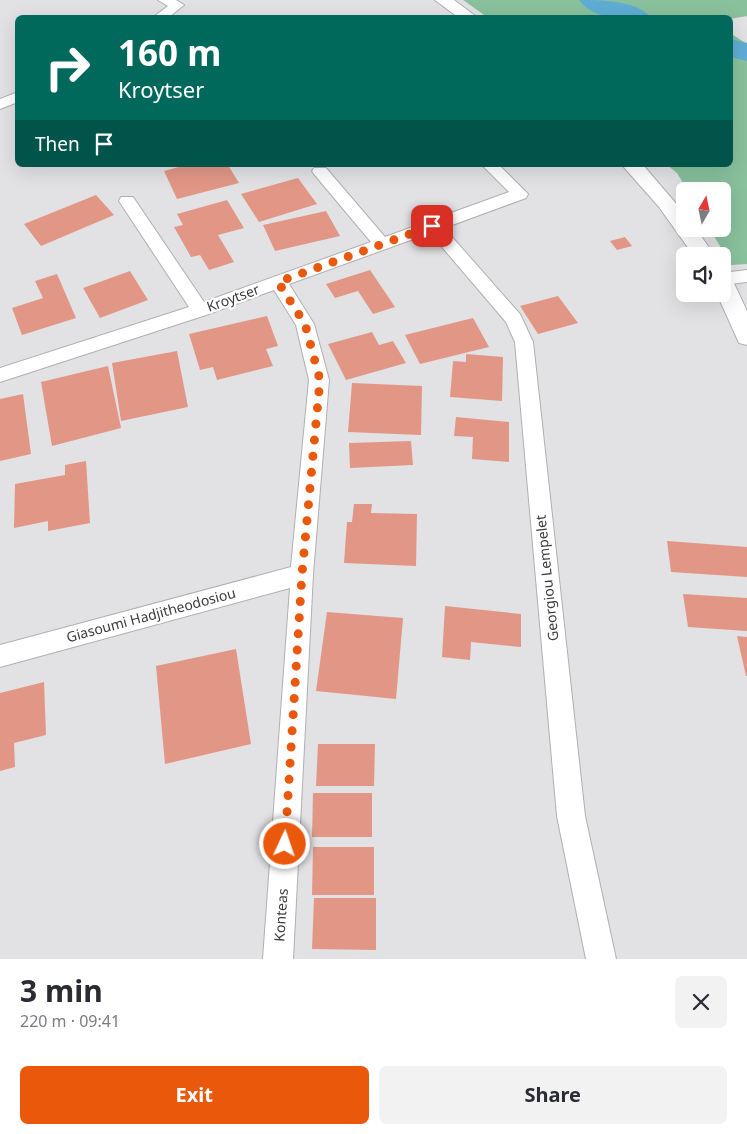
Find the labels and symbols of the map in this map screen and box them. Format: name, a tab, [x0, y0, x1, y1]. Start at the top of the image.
north arrow	[676, 182, 731, 238]
pin	[411, 205, 453, 247]
street label: Kroytser	[204, 279, 262, 316]
street label: Georgiou Lempelet	[530, 514, 563, 642]
street label: Giasoumi Hadjitheodosiou	[64, 583, 238, 646]
position arrow	[258, 817, 310, 869]
street label: Konteas	[269, 887, 292, 942]

